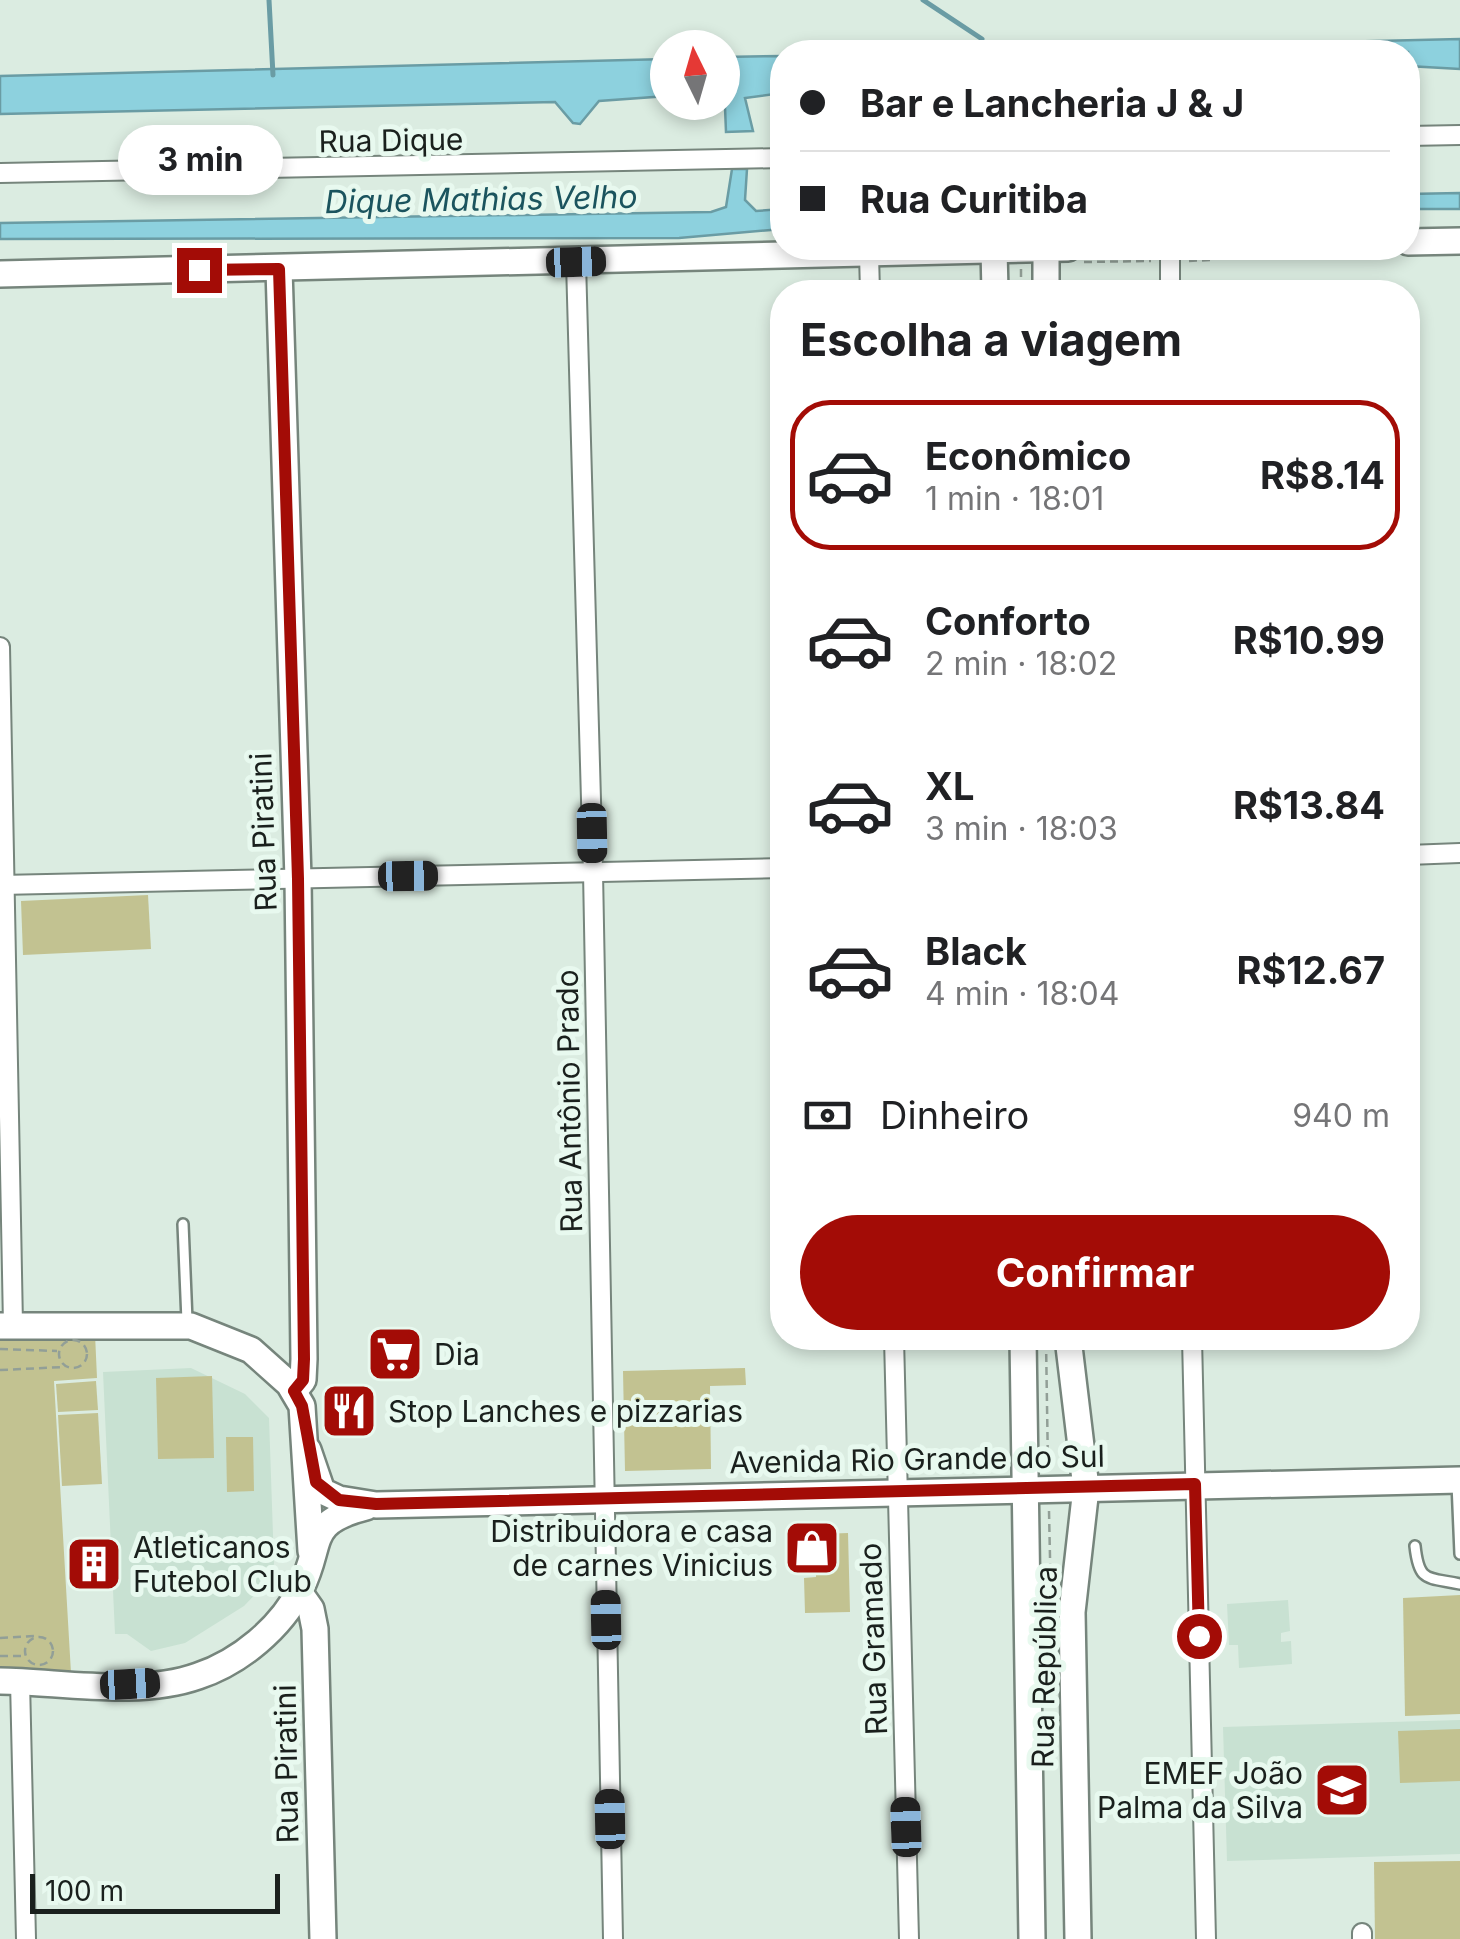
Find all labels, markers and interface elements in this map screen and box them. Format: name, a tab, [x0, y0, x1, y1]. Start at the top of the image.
north arrow	[650, 30, 740, 120]
map controls	[650, 30, 740, 120]
text: Bar e Lancheria J & J	[860, 80, 1244, 126]
street label: Rua Dique	[318, 121, 464, 159]
callout: 3 min	[116, 125, 282, 195]
text: 3 min	[157, 140, 244, 179]
text: Rua Curitiba	[860, 176, 1088, 222]
water label: Dique Mathias Velho	[324, 177, 638, 221]
car	[545, 246, 607, 278]
route end	[177, 248, 222, 293]
text: Escolha a viagem	[800, 312, 1182, 367]
icon: car	[805, 430, 895, 520]
text: Econômico	[925, 433, 1131, 479]
text: R$8.14	[1260, 452, 1385, 498]
text: 1 min · 18:01	[925, 479, 1104, 518]
icon: car	[805, 595, 895, 685]
text: Conforto	[925, 598, 1091, 644]
text: R$10.99	[1233, 617, 1385, 663]
text: 2 min · 18:02	[925, 644, 1117, 683]
street label: Rua Piratini	[242, 752, 284, 912]
icon: car	[805, 760, 895, 850]
text: XL	[925, 763, 975, 809]
text: R$13.84	[1233, 782, 1385, 828]
car	[576, 803, 608, 863]
text: 3 min · 18:03	[925, 809, 1118, 848]
car	[378, 860, 438, 892]
icon: car	[805, 925, 895, 1015]
text: Black	[925, 928, 1027, 974]
text: R$12.67	[1236, 947, 1385, 993]
street label: Rua Antônio Prado	[549, 969, 589, 1233]
text: 4 min · 18:04	[925, 974, 1119, 1013]
icon: cash	[800, 1088, 855, 1143]
text: Dinheiro	[880, 1092, 1029, 1138]
text: 940 m	[1292, 1096, 1390, 1135]
button: Confirmar	[800, 1215, 1390, 1330]
supermarket icon: Dia	[365, 1324, 425, 1384]
place label: Dia	[434, 1336, 480, 1372]
restaurant icon: Stop Lanches e pizzarias	[319, 1381, 379, 1441]
place label: Stop Lanches e pizzarias	[388, 1393, 743, 1429]
street label: Avenida Rio Grande do Sul	[729, 1438, 1105, 1480]
place label: Distribuidora e casa de carnes Vinicius	[490, 1513, 773, 1583]
shop icon: Distribuidora e casa de carnes Vinicius	[782, 1518, 842, 1578]
place label: Atleticanos Futebol Club	[133, 1529, 312, 1599]
building icon: Atleticanos Futebol Club	[64, 1534, 124, 1594]
street label: Rua Gramado	[852, 1542, 894, 1736]
street label: Rua República	[1024, 1566, 1064, 1768]
car	[590, 1590, 622, 1650]
route start	[1177, 1614, 1222, 1659]
car	[99, 1667, 161, 1701]
street label: Rua Piratini	[267, 1684, 305, 1844]
place label: EMEF João Palma da Silva	[1097, 1755, 1303, 1825]
school or university icon: EMEF João Palma da Silva	[1312, 1760, 1372, 1820]
car	[594, 1789, 626, 1849]
car	[890, 1796, 922, 1858]
scale bar	[30, 1869, 280, 1914]
text: 100 m	[45, 1874, 124, 1908]

